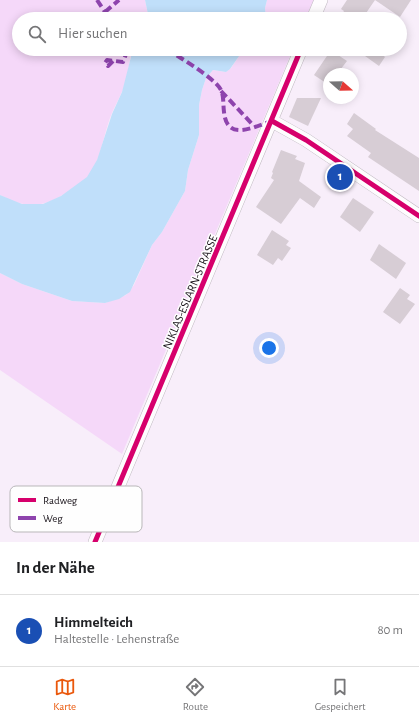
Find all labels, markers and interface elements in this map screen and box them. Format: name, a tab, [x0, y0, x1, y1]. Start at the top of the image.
search box	[12, 12, 407, 56]
icon: search	[26, 23, 48, 45]
text: Hier suchen	[58, 26, 128, 41]
north arrow	[323, 68, 359, 104]
pin: 1	[327, 162, 353, 192]
street label: NIKLAS-ESLARN-STRASSE	[161, 233, 220, 351]
your location	[259, 338, 279, 358]
legend	[10, 486, 142, 532]
text: Radweg	[43, 495, 78, 506]
text: Weg	[43, 513, 63, 524]
text: In der Nähe	[16, 559, 95, 576]
text: Himmelteich	[54, 615, 133, 630]
text: 1	[27, 624, 31, 637]
text: 80 m	[377, 624, 403, 637]
text: Haltestelle · Lehenstraße	[54, 633, 179, 646]
tab: Karte	[53, 676, 76, 713]
tab: Route	[183, 676, 208, 713]
tab: Gespeichert	[315, 676, 366, 713]

